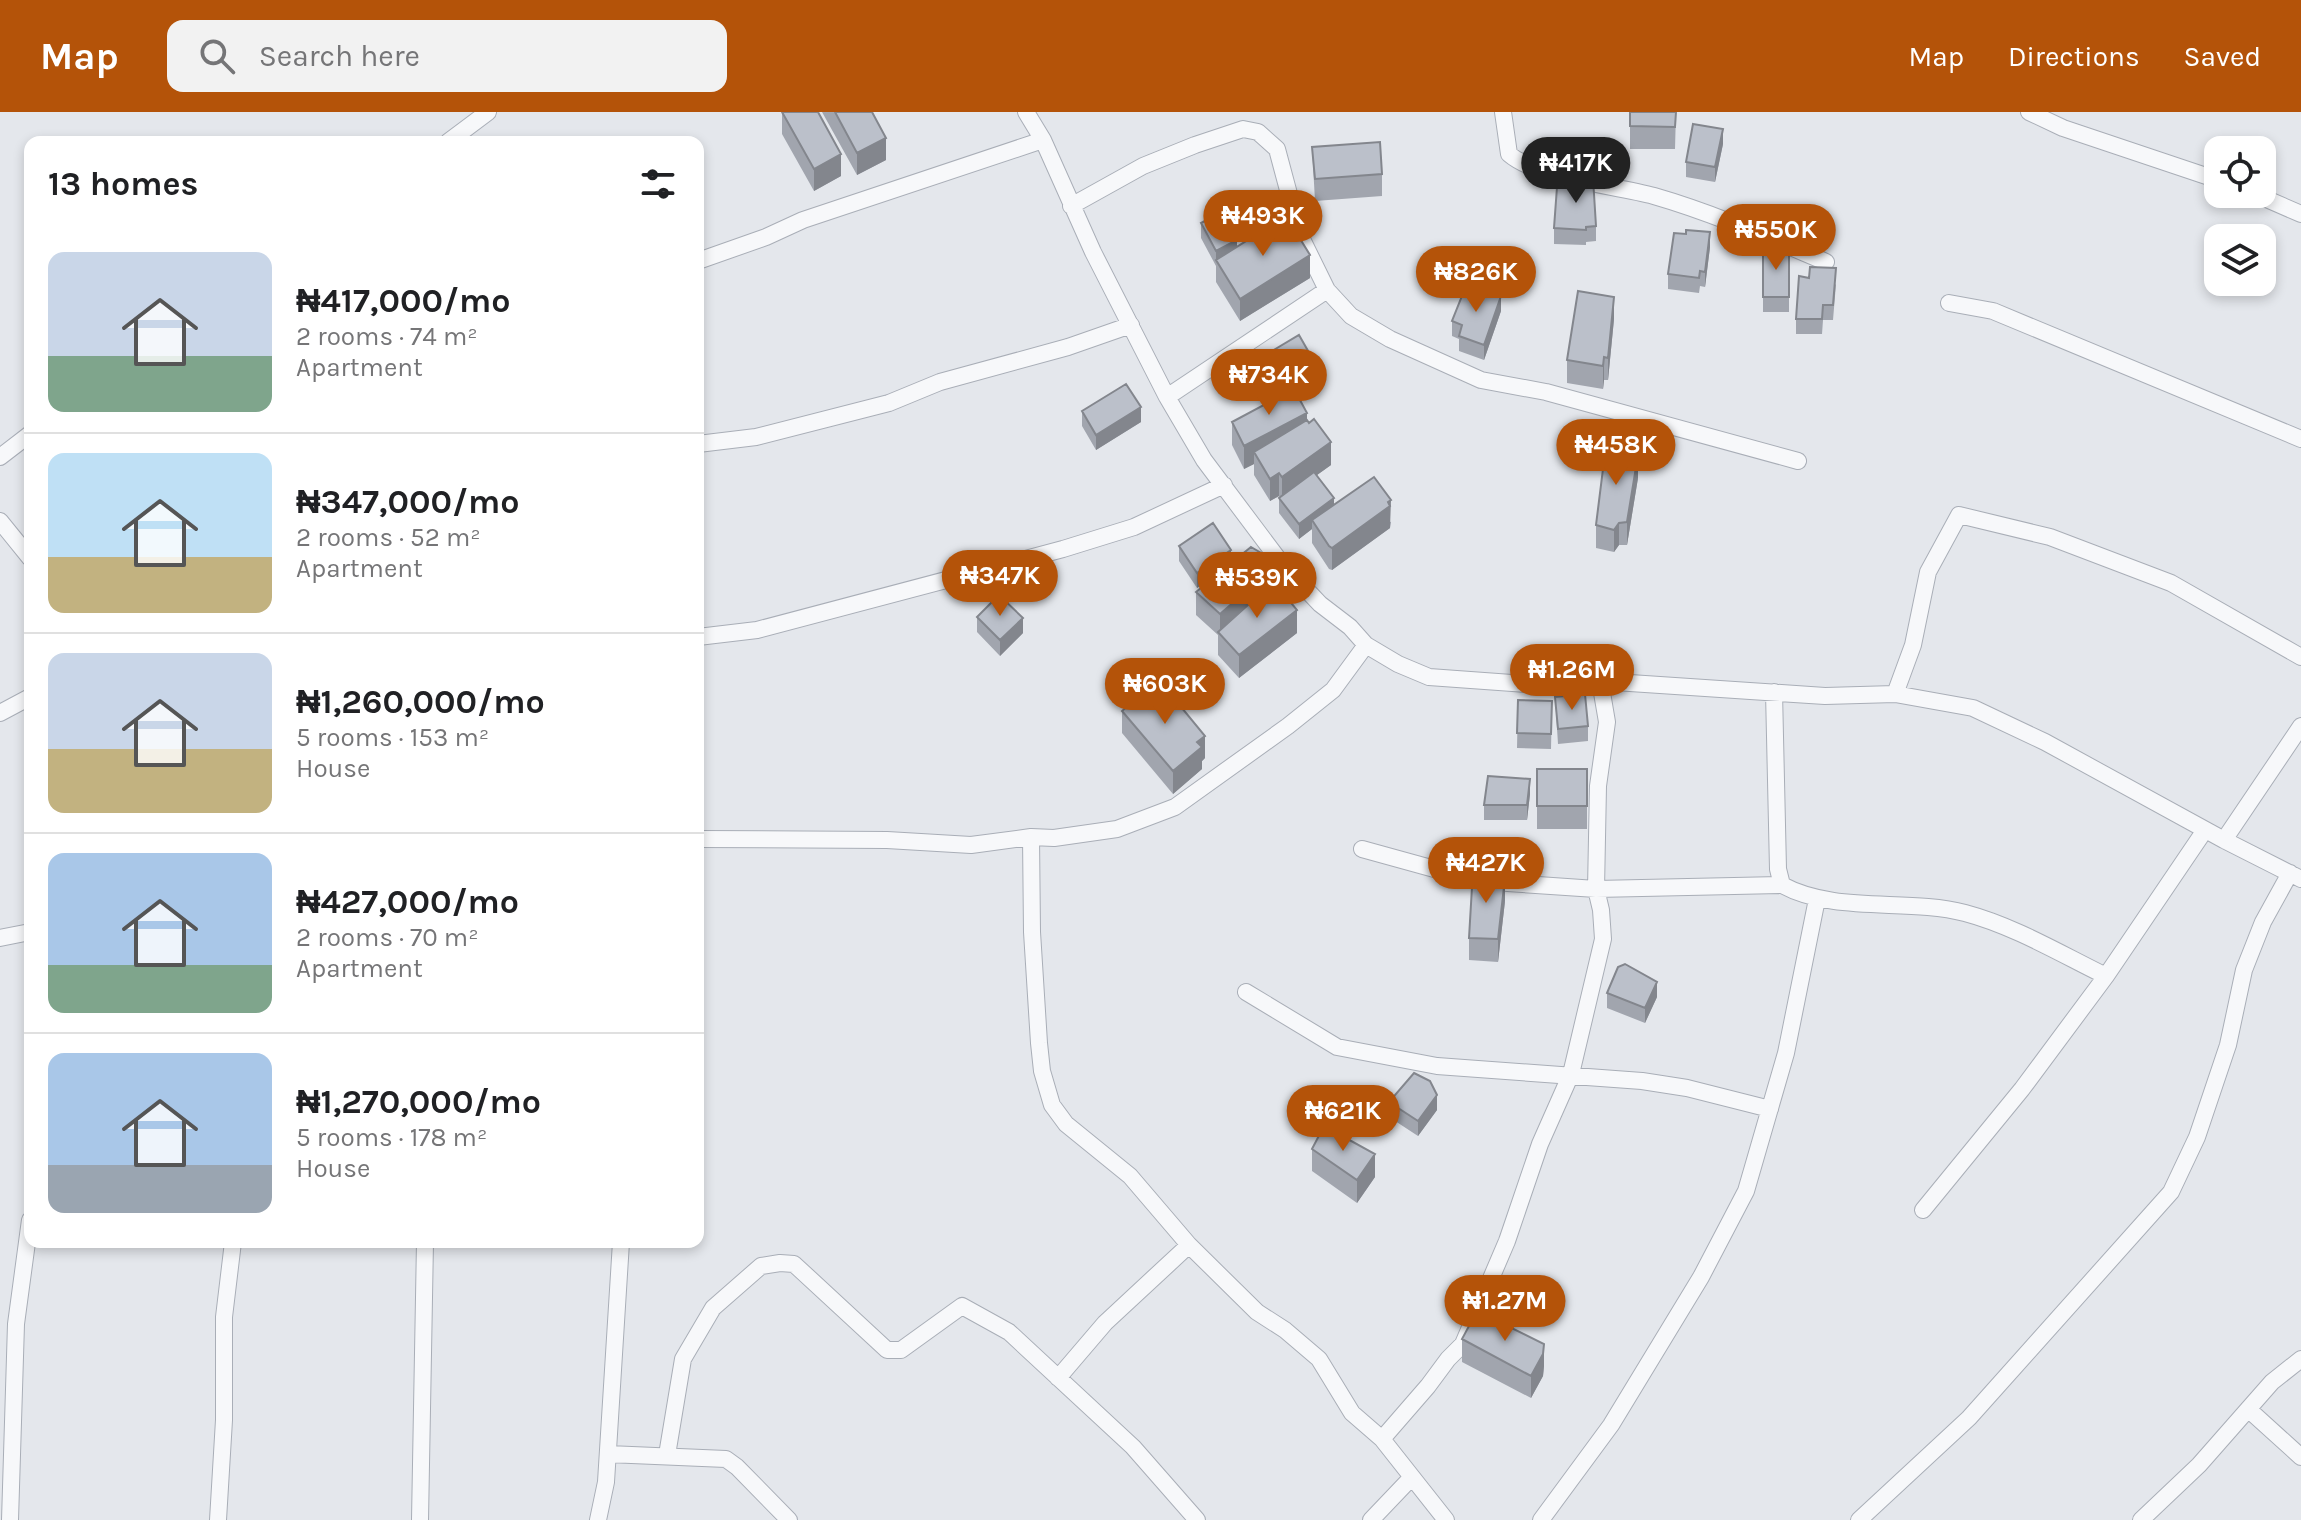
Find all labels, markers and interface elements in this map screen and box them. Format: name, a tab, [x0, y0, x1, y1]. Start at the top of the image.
search box	[167, 20, 727, 92]
text: Map	[40, 34, 119, 79]
icon: search	[195, 34, 239, 78]
text: Search here	[259, 38, 420, 74]
text: Map	[1909, 40, 1964, 73]
text: Directions	[2008, 40, 2140, 73]
text: Saved	[2184, 40, 2261, 73]
map controls	[2204, 136, 2276, 296]
button: locate	[2204, 136, 2276, 208]
pin: ₦417K	[1520, 137, 1632, 205]
text: ₦417K	[1539, 147, 1613, 178]
icon: filters	[636, 162, 680, 206]
text: 13 homes	[48, 164, 199, 204]
pin: ₦493K	[1207, 190, 1319, 258]
text: ₦493K	[1221, 200, 1305, 231]
pin: ₦550K	[1720, 204, 1832, 272]
text: ₦550K	[1735, 214, 1817, 245]
button: layers	[2204, 224, 2276, 296]
pin: ₦826K	[1420, 246, 1532, 314]
text: ₦826K	[1434, 256, 1518, 287]
text: ₦417,000/mo	[296, 281, 510, 321]
icon: home	[112, 284, 208, 380]
text: 2 rooms · 74 m²	[296, 321, 478, 352]
pin: ₦734K	[1213, 349, 1325, 417]
text: Apartment	[296, 352, 423, 383]
text: ₦734K	[1229, 359, 1309, 390]
pin: ₦458K	[1560, 419, 1672, 487]
text: ₦458K	[1574, 429, 1658, 460]
text: ₦347,000/mo	[296, 482, 520, 522]
icon: home	[112, 485, 208, 581]
text: 2 rooms · 52 m²	[296, 522, 481, 553]
pin: ₦347K	[944, 550, 1056, 618]
pin: ₦539K	[1201, 552, 1313, 620]
text: Apartment	[296, 553, 423, 584]
text: ₦347K	[960, 560, 1040, 591]
text: ₦539K	[1216, 562, 1298, 593]
pin: ₦1.26M	[1507, 644, 1637, 712]
text: ₦1.26M	[1528, 654, 1616, 685]
pin: ₦603K	[1109, 658, 1221, 726]
text: ₦603K	[1123, 668, 1207, 699]
text: ₦1,260,000/mo	[296, 682, 545, 722]
icon: home	[112, 685, 208, 781]
text: 5 rooms · 153 m²	[296, 722, 489, 753]
text: House	[296, 753, 370, 784]
pin: ₦427K	[1430, 837, 1542, 905]
text: ₦427K	[1446, 847, 1526, 878]
text: ₦427,000/mo	[296, 882, 519, 922]
icon: home	[112, 885, 208, 981]
text: 2 rooms · 70 m²	[296, 922, 479, 953]
text: Apartment	[296, 953, 423, 984]
text: ₦1,270,000/mo	[296, 1082, 541, 1122]
icon: home	[112, 1085, 208, 1181]
pin: ₦621K	[1287, 1085, 1399, 1153]
text: ₦621K	[1305, 1095, 1381, 1126]
text: 5 rooms · 178 m²	[296, 1122, 487, 1153]
text: House	[296, 1153, 370, 1184]
pin: ₦1.27M	[1440, 1275, 1570, 1343]
text: ₦1.27M	[1462, 1285, 1548, 1316]

